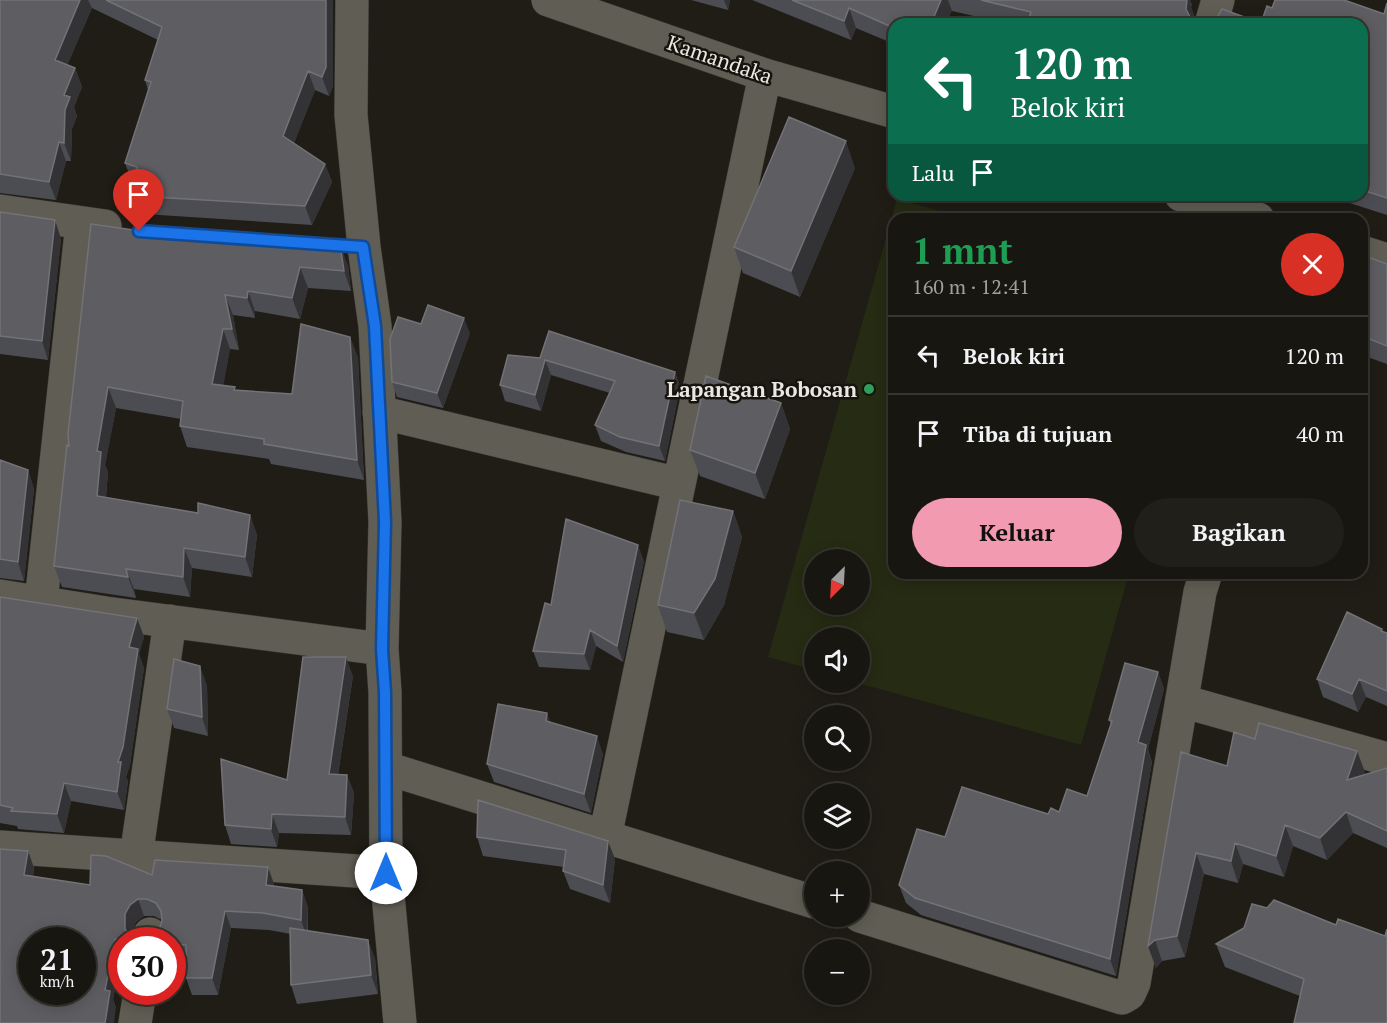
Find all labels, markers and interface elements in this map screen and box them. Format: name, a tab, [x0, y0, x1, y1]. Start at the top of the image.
street label: Kamandaka	[664, 28, 776, 90]
text: 120 m	[1011, 35, 1132, 91]
icon: left	[912, 42, 990, 120]
text: Belok kiri	[1011, 89, 1125, 125]
icon: arrive	[966, 156, 999, 189]
text: Lalu	[912, 158, 954, 187]
pin	[113, 169, 164, 231]
icon: arrive	[122, 178, 155, 211]
text: 1 mnt	[912, 227, 1013, 274]
button: close	[1281, 233, 1344, 296]
text: 160 m · 12:41	[912, 273, 1030, 300]
icon: left	[912, 339, 945, 372]
text: Belok kiri	[963, 341, 1065, 370]
text: 120 m	[1284, 341, 1344, 370]
place label: Lapangan Bobosan	[667, 375, 857, 403]
marker: Lapangan Bobosan	[862, 382, 876, 396]
icon: arrive	[912, 417, 945, 450]
text: Tiba di tujuan	[963, 419, 1112, 448]
text: 40 m	[1296, 419, 1344, 448]
button: Keluar	[912, 498, 1122, 567]
button: Bagikan	[1134, 498, 1344, 567]
north arrow	[804, 549, 870, 615]
map controls	[804, 549, 870, 1005]
button: sound	[804, 627, 870, 693]
button: search	[804, 705, 870, 771]
button: layers	[804, 783, 870, 849]
position arrow	[354, 841, 418, 905]
button: +	[804, 861, 870, 927]
speed limit sign: 30	[108, 927, 186, 1005]
text: 21	[40, 939, 74, 979]
button: −	[804, 939, 870, 1005]
text: km/h	[40, 971, 74, 991]

